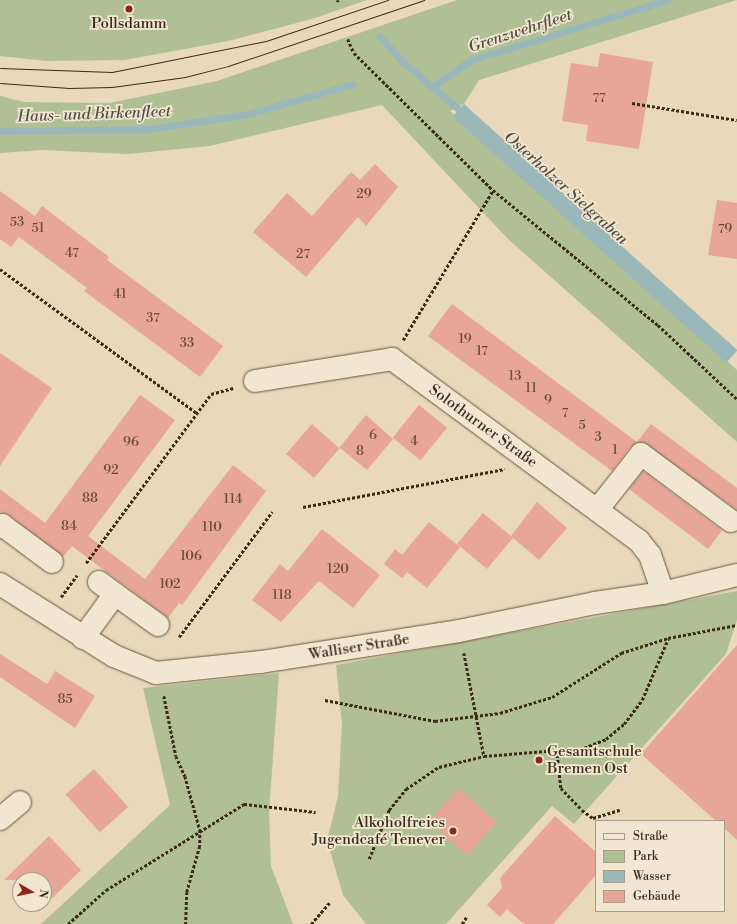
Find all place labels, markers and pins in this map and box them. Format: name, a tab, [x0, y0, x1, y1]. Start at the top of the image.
marker: Pollsdamm	[124, 4, 134, 14]
place label: Pollsdamm	[91, 15, 167, 33]
place label: Gesamtschule Bremen Ost	[547, 742, 642, 777]
marker: Gesamtschule Bremen Ost	[534, 755, 544, 765]
place label: Alkoholfreies Jugendcafé Tenever	[312, 813, 445, 848]
marker: Alkoholfreies Jugendcafé Tenever	[448, 826, 458, 836]

